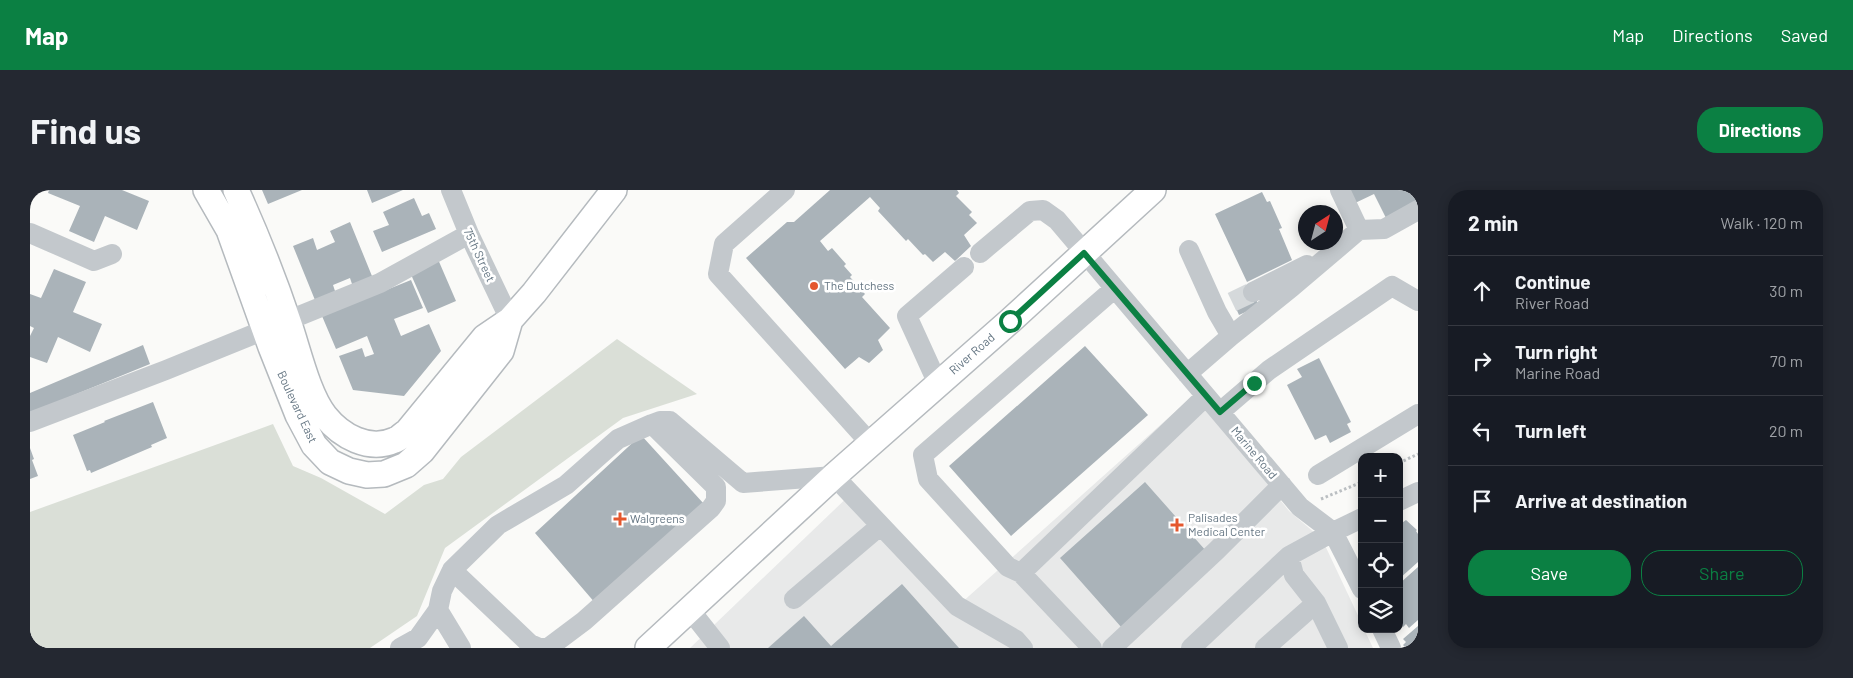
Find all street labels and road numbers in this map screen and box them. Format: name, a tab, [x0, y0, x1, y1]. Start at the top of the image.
street label: 75th Street	[461, 225, 498, 284]
street label: River Road	[946, 330, 997, 377]
street label: Boulevard East	[275, 368, 321, 445]
street label: Marine Road	[1229, 423, 1281, 481]

